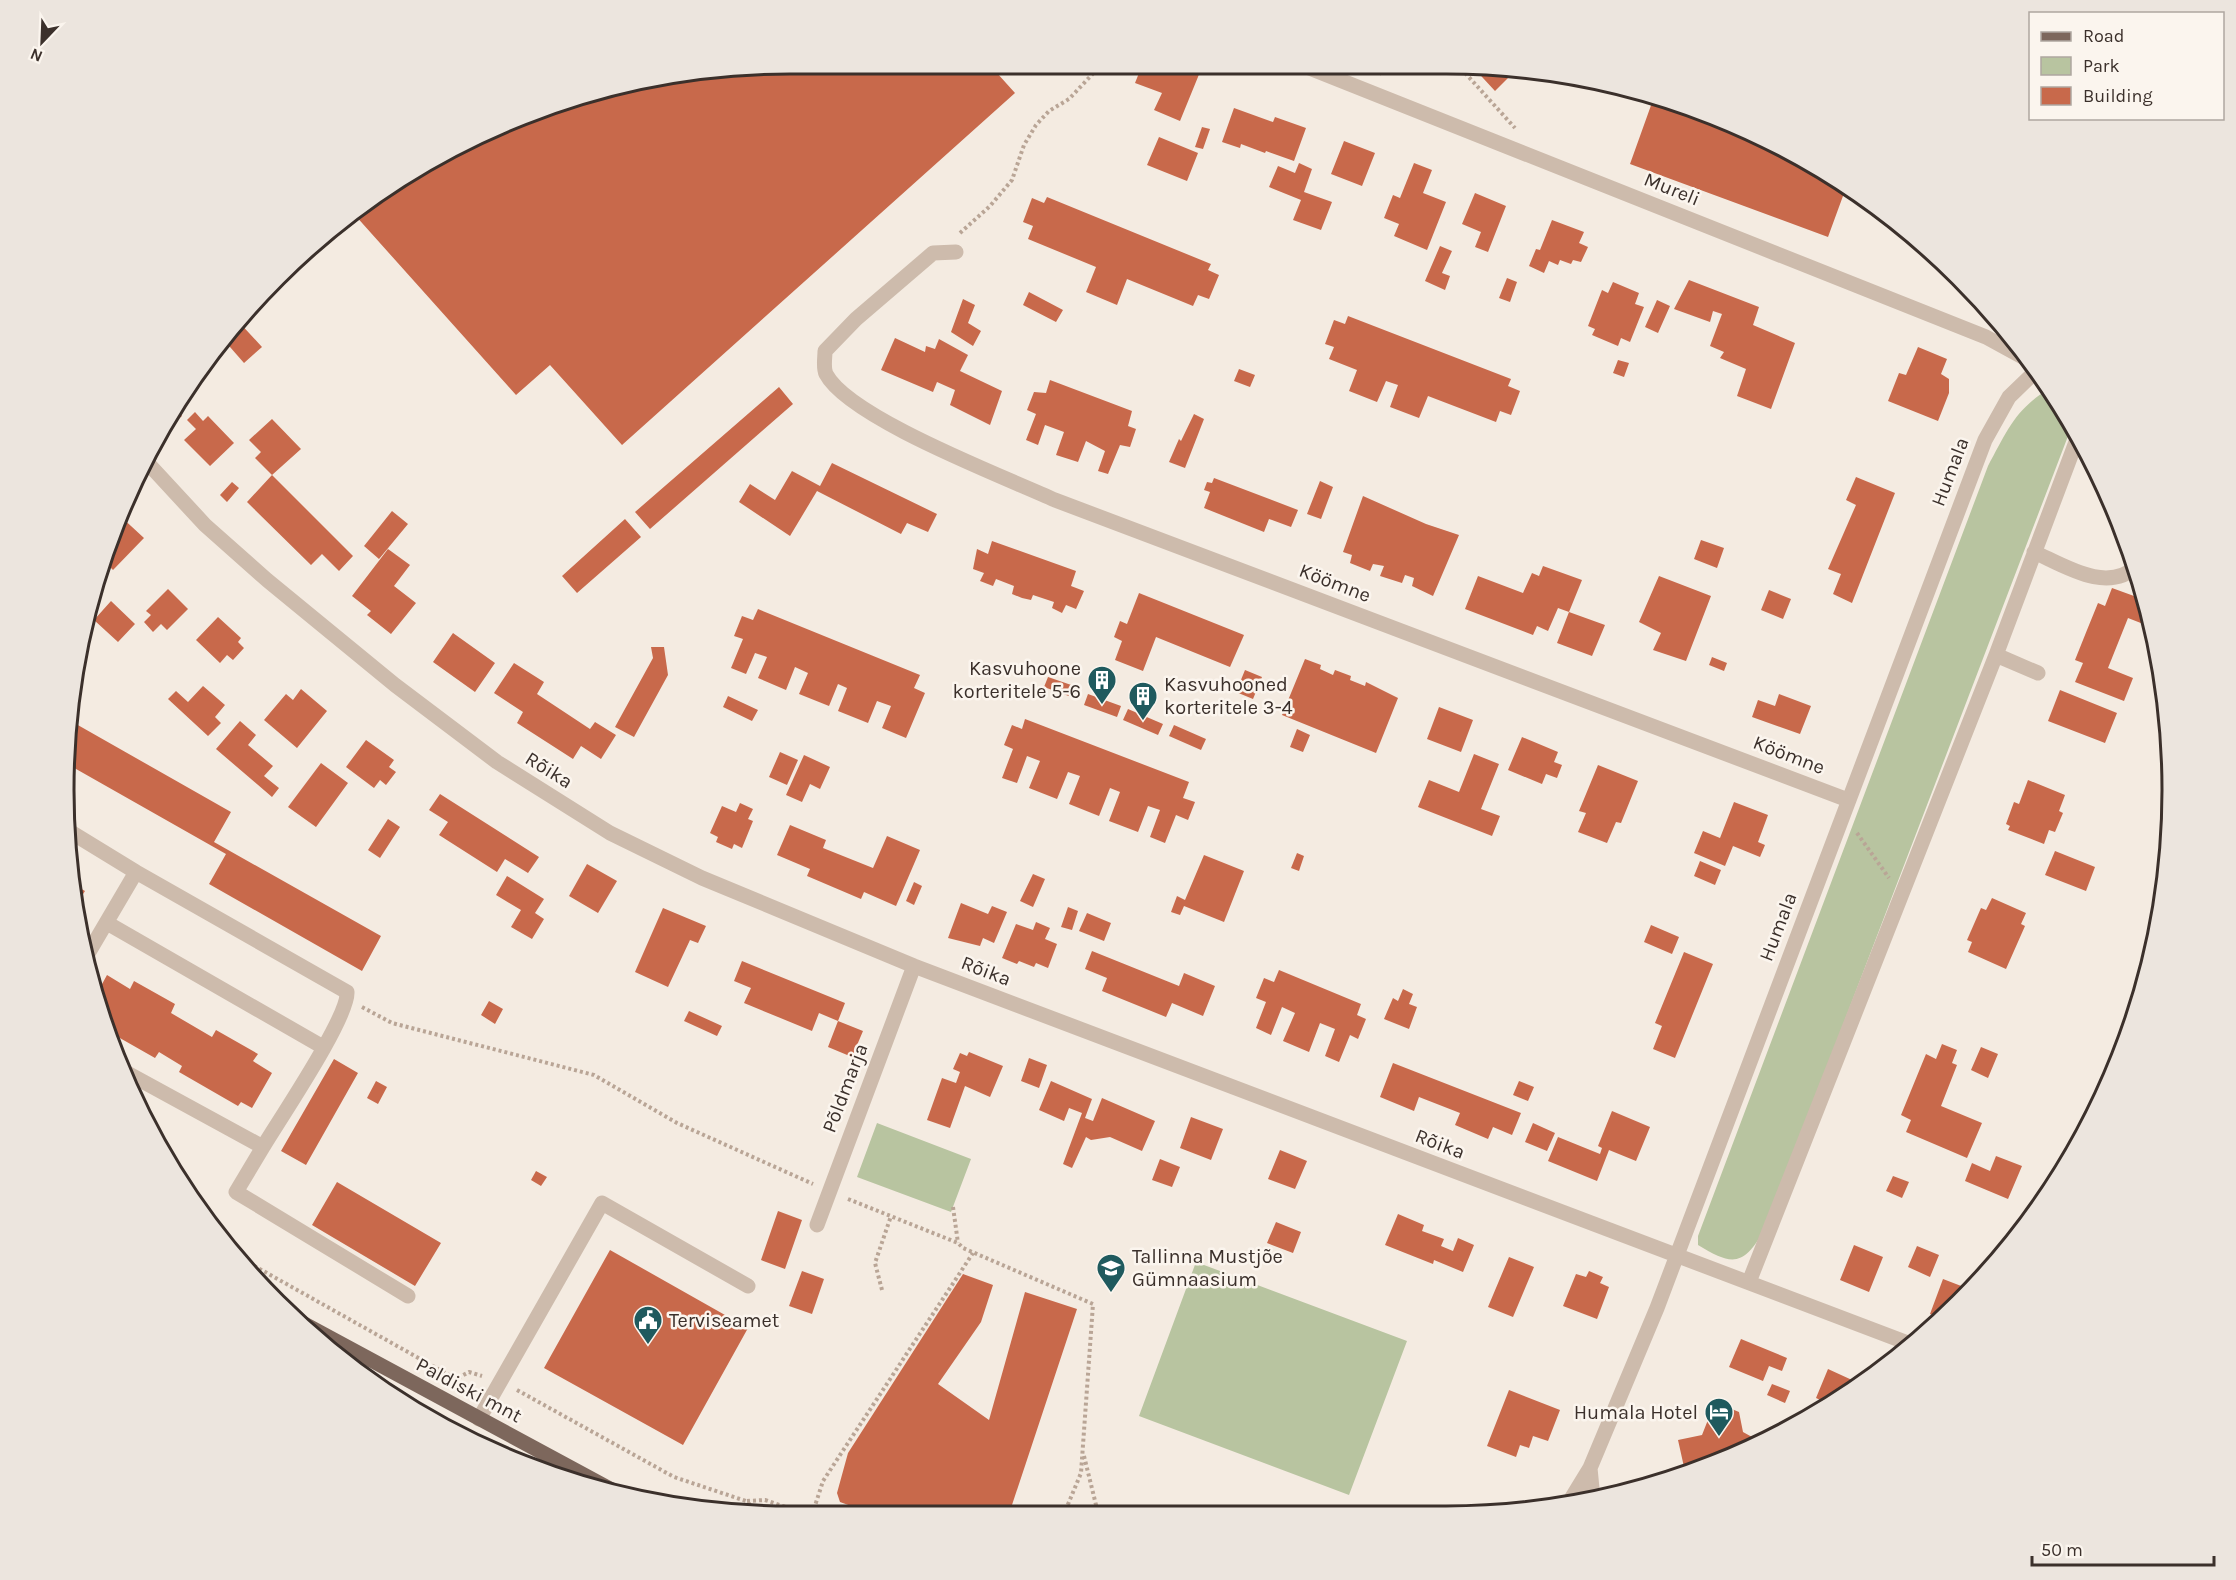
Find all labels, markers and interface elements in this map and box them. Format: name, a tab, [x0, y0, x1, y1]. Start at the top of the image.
north arrow	[12, 12, 72, 72]
legend	[2029, 12, 2224, 120]
text: Road	[2083, 25, 2124, 47]
text: N	[27, 44, 45, 66]
text: Park	[2083, 55, 2120, 77]
text: Building	[2083, 85, 2153, 107]
street label: Mureli	[1641, 167, 1703, 211]
street label: Humala	[1926, 434, 1974, 510]
street label: Köömne	[1296, 559, 1374, 607]
place label: Kasvuhoone korteritele 5-6	[952, 657, 1081, 703]
building icon: Kasvuhoone korteritele 5-6	[1086, 664, 1118, 706]
place label: Kasvuhooned korteritele 3-4	[1164, 673, 1293, 719]
building icon: Kasvuhooned korteritele 3-4	[1127, 680, 1159, 722]
street label: Köömne	[1750, 731, 1828, 779]
street label: Rõika	[521, 747, 577, 793]
street label: Humala	[1754, 889, 1802, 965]
street label: Rõika	[958, 951, 1014, 991]
street label: Põldmarja	[817, 1040, 873, 1136]
street label: Rõika	[1412, 1124, 1468, 1164]
place label: Tallinna Mustjõe Gümnaasium	[1132, 1245, 1283, 1291]
school or university icon: Tallinna Mustjõe Gümnaasium	[1095, 1252, 1127, 1294]
public building icon: Terviseamet	[632, 1304, 664, 1346]
place label: Terviseamet	[669, 1309, 780, 1332]
street label: Paldiski mnt	[412, 1353, 526, 1428]
hotel icon: Humala Hotel	[1703, 1396, 1735, 1438]
place label: Humala Hotel	[1574, 1401, 1698, 1424]
scale bar	[2032, 1529, 2214, 1567]
text: 50 m	[2041, 1539, 2083, 1561]

